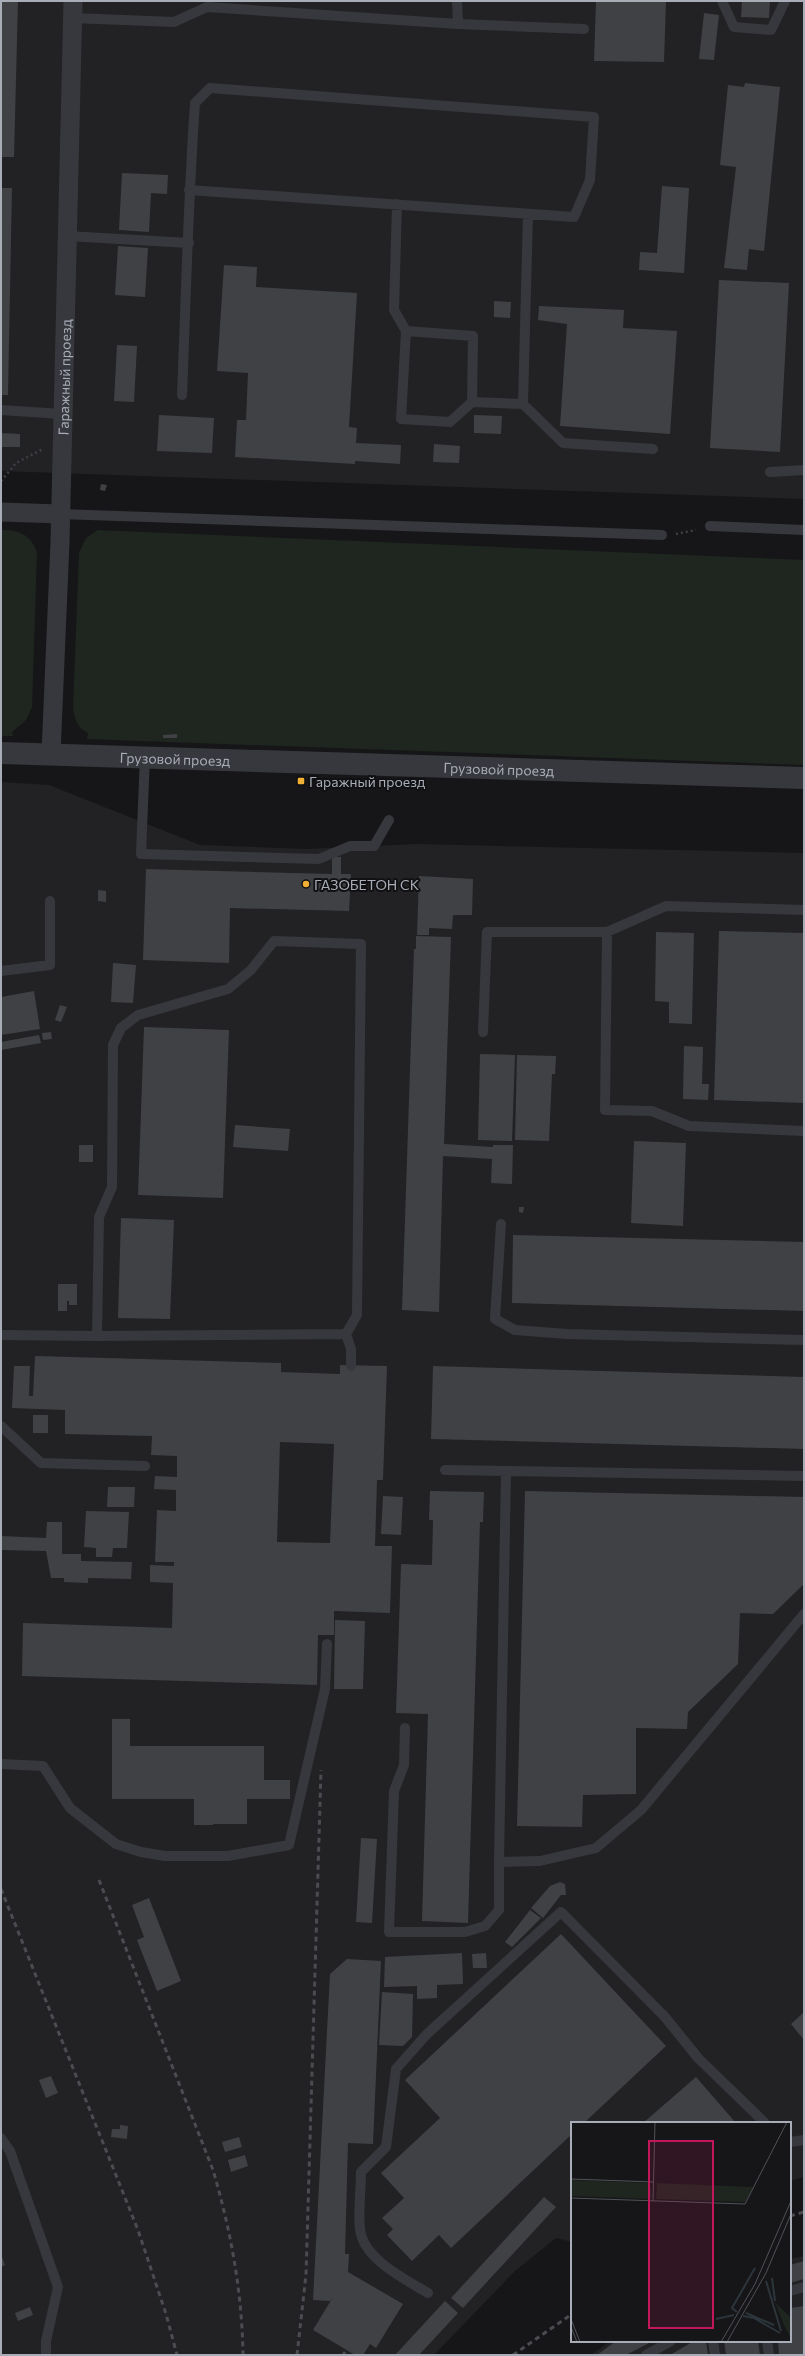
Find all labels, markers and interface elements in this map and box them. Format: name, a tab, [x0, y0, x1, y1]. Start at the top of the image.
street label: Гаражный проезд	[54, 319, 74, 436]
street label: Грузовой проезд	[119, 748, 230, 769]
street label: Грузовой проезд	[443, 758, 554, 779]
place label: Гаражный проезд	[309, 773, 425, 790]
marker: Гаражный проезд	[296, 776, 306, 786]
place label: ГАЗОБЕТОН СК	[314, 876, 419, 893]
marker: ГАЗОБЕТОН СК	[301, 879, 311, 889]
inset map	[571, 2122, 791, 2342]

